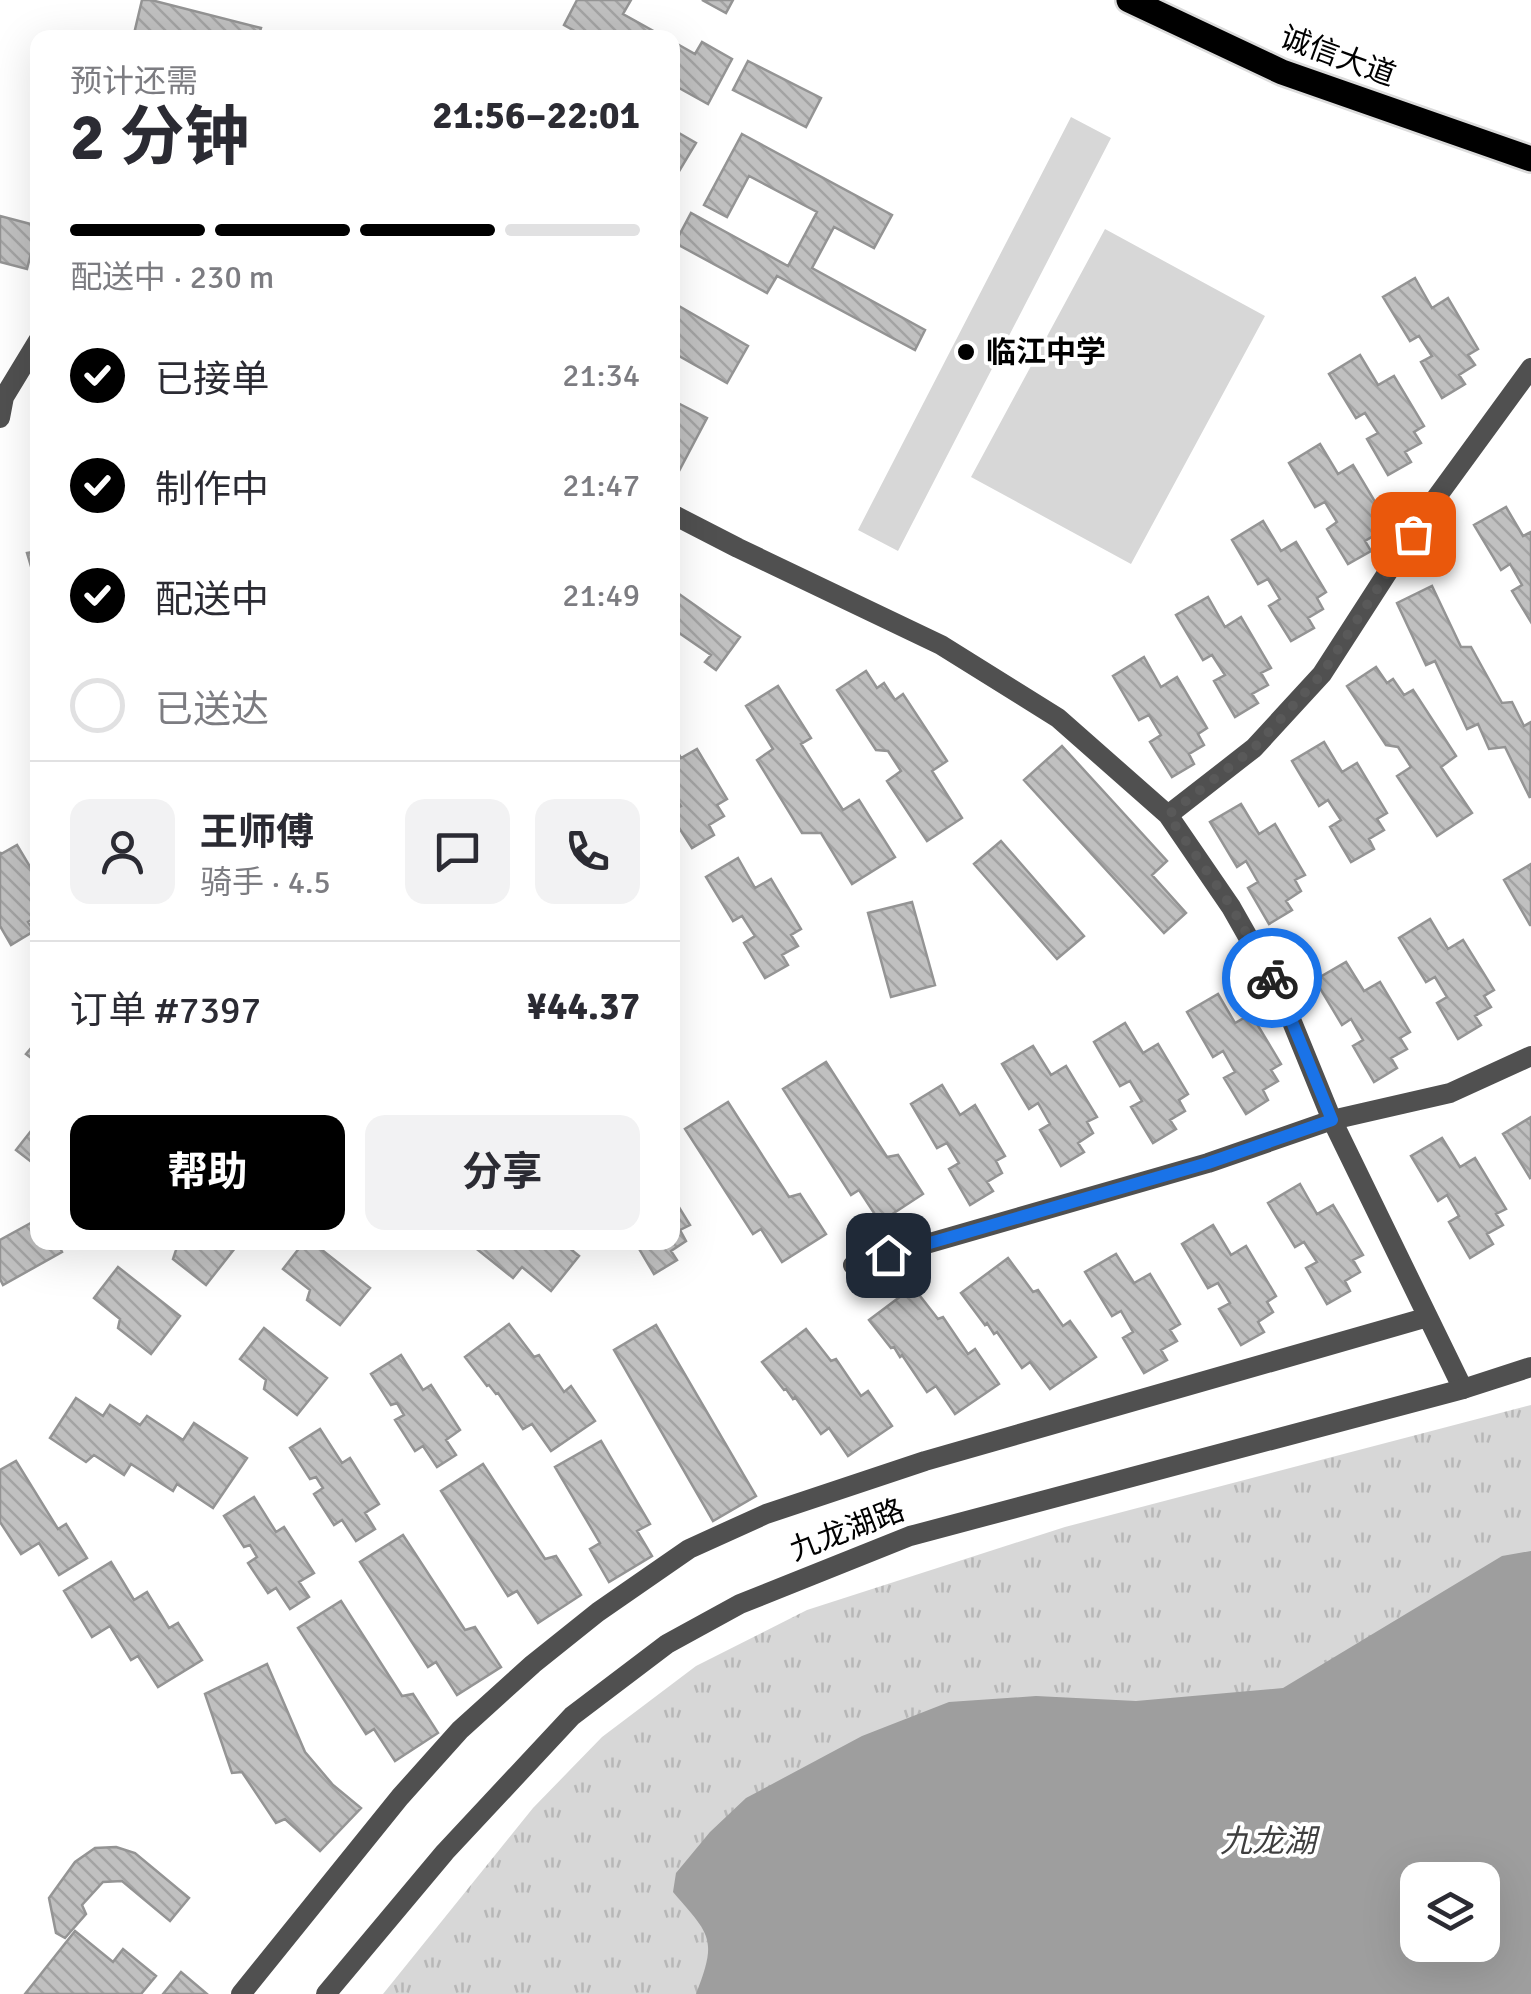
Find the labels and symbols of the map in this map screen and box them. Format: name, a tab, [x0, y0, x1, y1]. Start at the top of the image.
street label: 诚信大道	[1275, 19, 1401, 94]
place label: 临江中学	[986, 334, 1106, 371]
marker: 临江中学	[955, 341, 977, 363]
pin	[1371, 492, 1456, 577]
courier	[1222, 928, 1322, 1028]
pin	[846, 1213, 931, 1298]
street label: 九龙湖路	[785, 1492, 910, 1569]
water label: 九龙湖	[1220, 1822, 1321, 1861]

